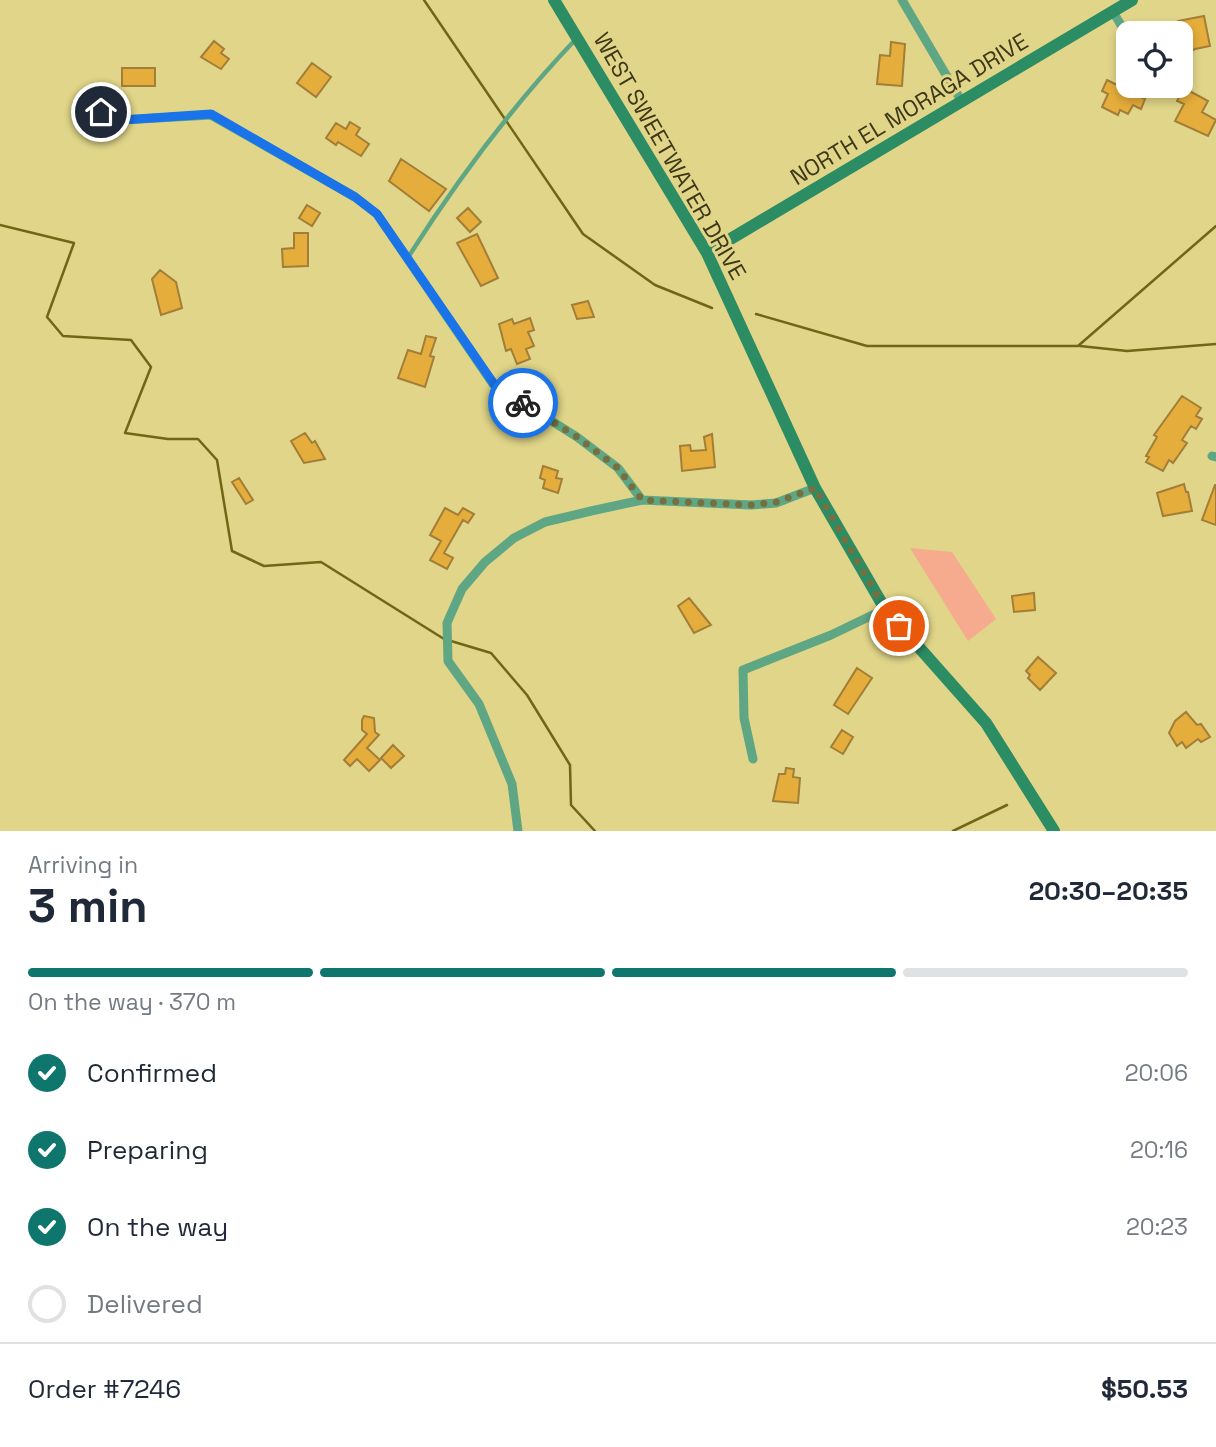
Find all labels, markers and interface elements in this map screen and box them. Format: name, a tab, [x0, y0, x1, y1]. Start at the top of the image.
map controls	[1116, 21, 1193, 98]
button: locate	[1116, 21, 1193, 98]
street label: NORTH EL MORAGA DRIVE	[785, 26, 1033, 192]
street label: WEST SWEETWATER DRIVE	[587, 27, 753, 285]
pin	[71, 82, 131, 142]
icon: home	[82, 93, 120, 131]
courier	[488, 368, 558, 438]
icon: bike	[504, 384, 542, 422]
pin	[869, 596, 929, 656]
icon: bag	[880, 607, 918, 645]
text: Arriving in	[28, 850, 138, 880]
text: 20:30–20:35	[1029, 874, 1188, 908]
text: 3 min	[28, 877, 148, 935]
text: On the way · 370 m	[28, 987, 236, 1017]
icon: check	[28, 1054, 66, 1092]
text: Confirmed	[87, 1056, 217, 1090]
text: 20:06	[1125, 1058, 1188, 1088]
icon: check	[28, 1131, 66, 1169]
text: Preparing	[87, 1133, 208, 1167]
text: 20:16	[1130, 1135, 1188, 1165]
icon: check	[28, 1208, 66, 1246]
text: On the way	[87, 1210, 228, 1244]
text: 20:23	[1126, 1212, 1188, 1242]
text: Delivered	[87, 1287, 203, 1321]
text: Order #7246	[28, 1372, 181, 1406]
text: $50.53	[1101, 1372, 1188, 1406]

